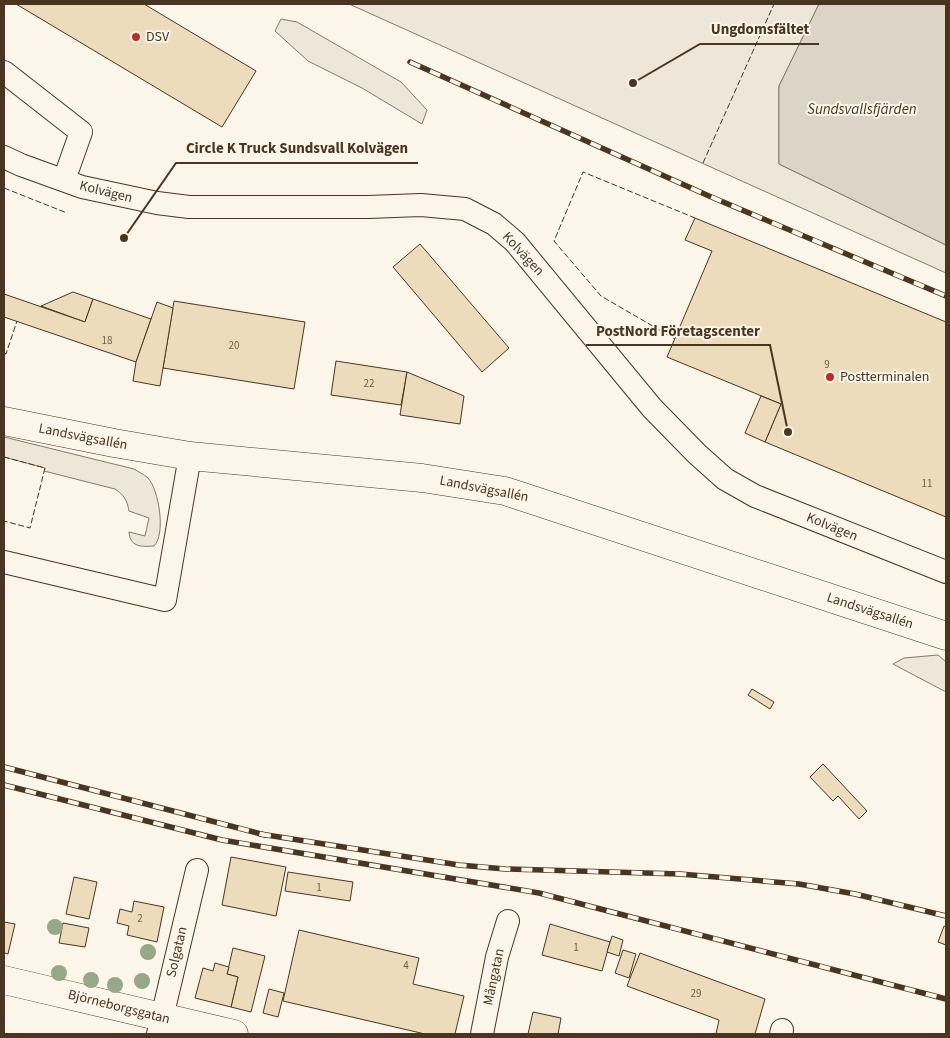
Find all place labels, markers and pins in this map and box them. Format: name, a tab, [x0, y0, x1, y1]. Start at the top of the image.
callout: Ungdomsfältet	[700, 14, 819, 44]
place label: DSV	[146, 27, 170, 47]
marker: DSV	[130, 31, 142, 43]
callout: Circle K Truck Sundsvall Kolvägen	[176, 133, 418, 163]
callout: PostNord Företagscenter	[586, 315, 770, 345]
place label: Postterminalen	[840, 367, 929, 387]
marker: Postterminalen	[824, 371, 836, 383]

